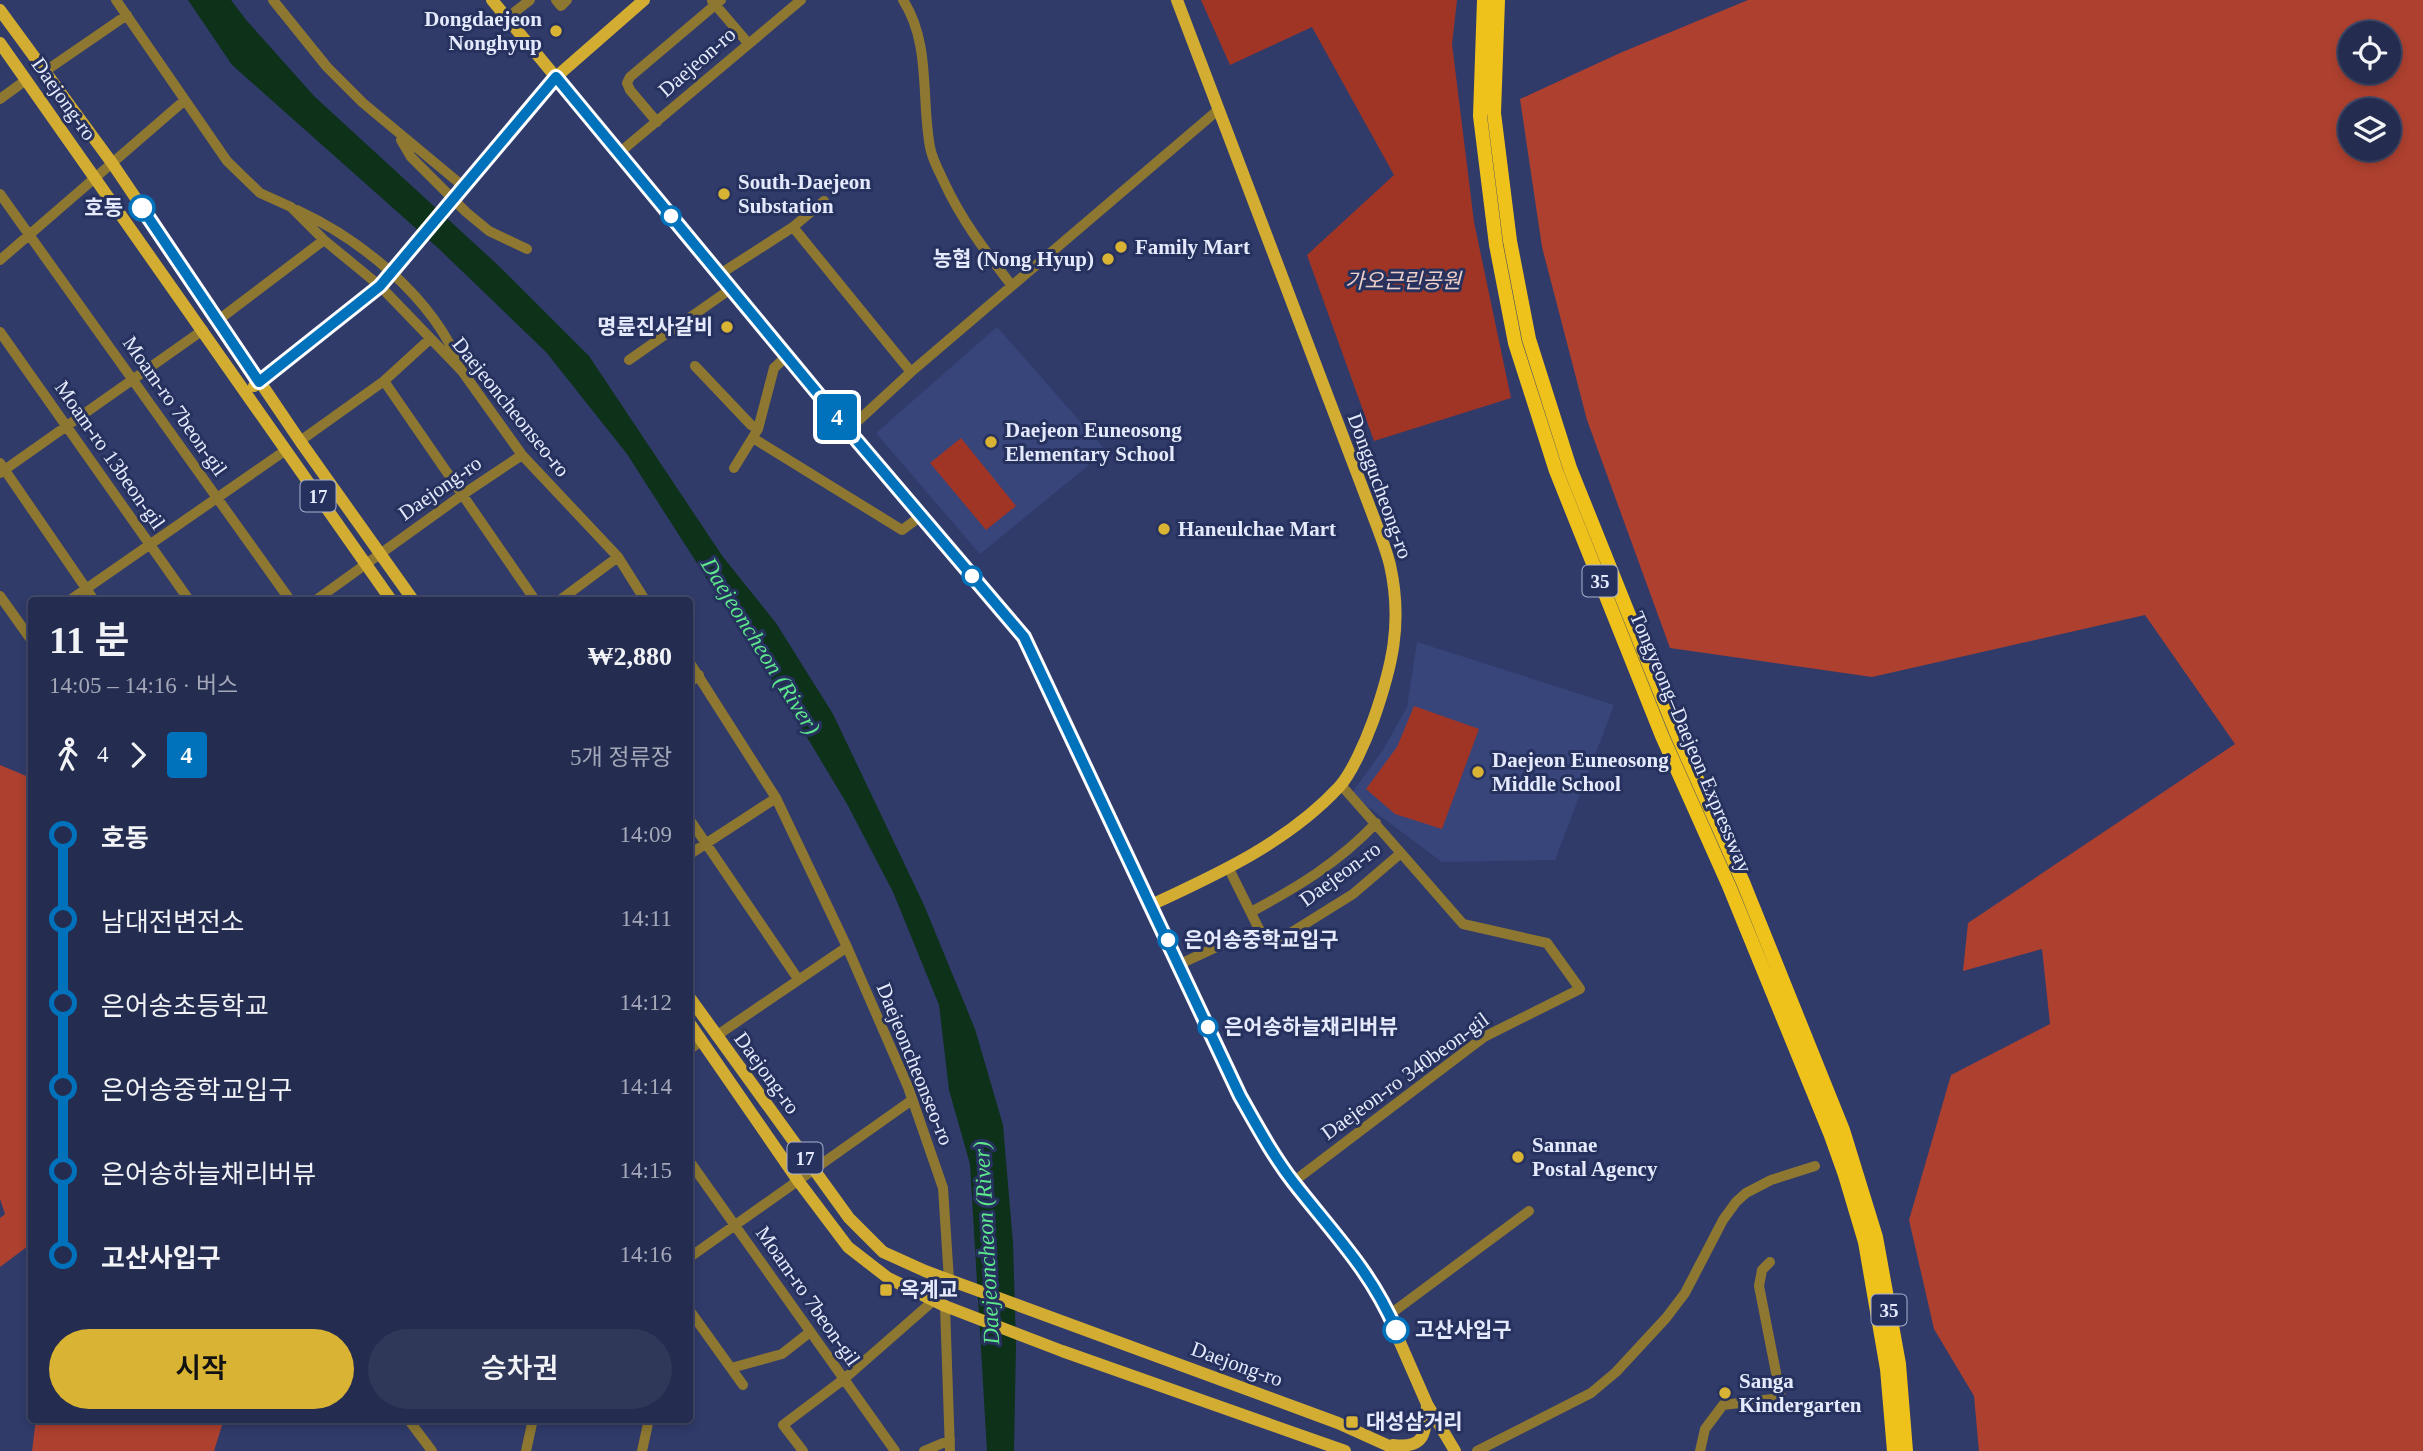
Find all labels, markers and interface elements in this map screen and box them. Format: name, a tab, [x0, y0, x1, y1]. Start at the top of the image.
place label: Dongdaejeon Nonghyup	[424, 7, 542, 55]
map controls	[2338, 21, 2401, 161]
button: locate	[2338, 21, 2401, 84]
street label: Daejeon-ro	[653, 22, 741, 102]
marker: Dongdaejeon Nonghyup	[548, 23, 564, 39]
street label: Daejong-ro	[27, 53, 101, 145]
button: layers	[2338, 98, 2401, 161]
place label: South-Daejeon Substation	[738, 170, 871, 218]
marker: South-Daejeon Substation	[716, 186, 732, 202]
marker: 호동	[129, 195, 155, 221]
place label: 호동	[84, 196, 123, 220]
unlabelled marker	[661, 206, 681, 226]
place label: Family Mart	[1135, 235, 1250, 259]
marker: Family Mart	[1113, 239, 1129, 255]
place label: 농협 (Nong Hyup)	[933, 247, 1094, 271]
marker: 농협 (Nong Hyup)	[1100, 251, 1116, 267]
park label: 가오근린공원	[1345, 269, 1463, 293]
place label: 명륜진사갈비	[597, 315, 713, 339]
marker: 명륜진사갈비	[719, 319, 735, 335]
street label: Moam-ro 7beon-gil	[118, 332, 232, 481]
street label: Daejeoncheonseo-ro	[447, 332, 575, 482]
street label: Moam-ro 13beon-gil	[50, 376, 170, 534]
line badge: 4	[814, 394, 860, 440]
text: 4	[831, 404, 843, 430]
street label: Donggucheong-ro	[1343, 410, 1417, 562]
place label: Daejeon Euneosong Elementary School	[1005, 418, 1182, 466]
marker: Daejeon Euneosong Elementary School	[983, 434, 999, 450]
street label: Daejong-ro	[394, 451, 486, 525]
road number: 17	[300, 481, 336, 512]
place label: Haneulchae Mart	[1178, 517, 1336, 541]
marker: Haneulchae Mart	[1156, 521, 1172, 537]
water label: Daejeoncheon (River)	[695, 552, 825, 739]
unlabelled marker	[962, 566, 982, 586]
road number: 35	[1582, 566, 1618, 596]
street label: Tongyeong–Daejeon Expressway	[1625, 608, 1757, 877]
text: 11 분	[49, 619, 129, 661]
text: ₩2,880	[588, 642, 672, 671]
text: 14:05 – 14:16 · 버스	[49, 673, 238, 698]
icon: walk	[49, 736, 87, 774]
icon: forward	[119, 736, 157, 774]
text: 4	[97, 742, 109, 767]
text: 4	[181, 742, 193, 768]
text: 5개 정류장	[570, 745, 672, 770]
place label: Daejeon Euneosong Middle School	[1492, 748, 1669, 796]
marker: Daejeon Euneosong Middle School	[1470, 764, 1486, 780]
text: 14:09	[620, 822, 672, 847]
text: 호동	[101, 824, 149, 853]
street label: Daejeon-ro	[1295, 837, 1385, 911]
text: 14:11	[620, 906, 672, 931]
text: 남대전변전소	[101, 908, 245, 937]
place label: 은어송중학교입구	[1184, 928, 1339, 952]
marker: 은어송중학교입구	[1158, 930, 1178, 950]
street label: Daejeoncheonseo-ro	[872, 979, 958, 1149]
text: 14:12	[620, 990, 672, 1015]
text: 은어송초등학교	[101, 992, 268, 1021]
street label: Daejeon-ro 340beon-gil	[1317, 1007, 1494, 1145]
place label: 은어송하늘채리버뷰	[1224, 1015, 1398, 1039]
marker: 은어송하늘채리버뷰	[1198, 1017, 1218, 1037]
street label: Daejong-ro	[729, 1027, 805, 1119]
text: 14:14	[620, 1074, 672, 1099]
text: 은어송중학교입구	[101, 1076, 292, 1105]
place label: Sannae Postal Agency	[1532, 1133, 1658, 1181]
water label: Daejeoncheon (River)	[969, 1141, 1004, 1346]
road number: 17	[788, 1142, 822, 1174]
marker: Sannae Postal Agency	[1510, 1149, 1526, 1165]
text: 14:15	[620, 1158, 672, 1183]
text: 은어송하늘채리버뷰	[101, 1160, 316, 1189]
street label: Moam-ro 7beon-gil	[751, 1222, 865, 1371]
text: 14:16	[620, 1242, 672, 1267]
text: 고산사입구	[101, 1244, 221, 1273]
place label: 옥계교	[900, 1278, 958, 1302]
marker: 옥계교	[878, 1282, 894, 1298]
road number: 35	[1871, 1294, 1906, 1326]
marker: 고산사입구	[1383, 1317, 1409, 1343]
place label: 고산사입구	[1415, 1318, 1512, 1342]
button: 시작	[49, 1329, 354, 1409]
button: 승차권	[368, 1329, 672, 1409]
street label: Daejong-ro	[1188, 1336, 1286, 1392]
place label: Sanga Kindergarten	[1739, 1369, 1862, 1417]
marker: Sanga Kindergarten	[1717, 1385, 1733, 1401]
place label: 대성삼거리	[1366, 1410, 1463, 1434]
marker: 대성삼거리	[1344, 1414, 1360, 1430]

